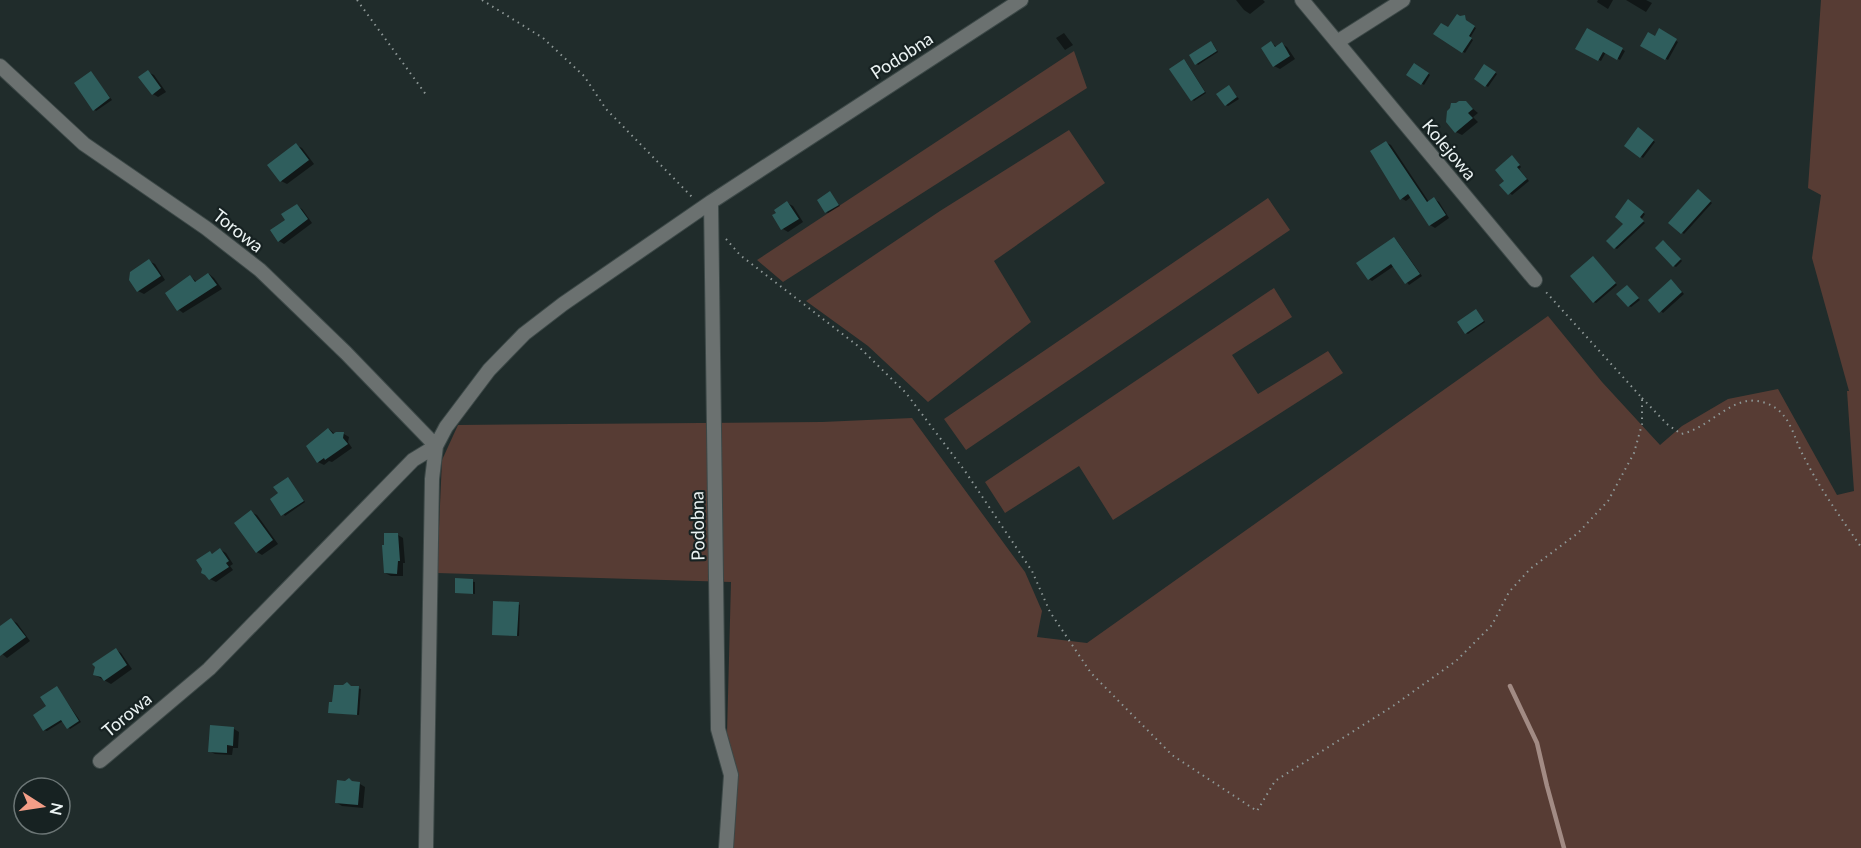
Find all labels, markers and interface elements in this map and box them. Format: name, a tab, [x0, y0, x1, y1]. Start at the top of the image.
street label: Podobna	[866, 27, 937, 83]
street label: Kolejowa	[1418, 114, 1482, 184]
street label: Torowa	[209, 204, 268, 257]
street label: Podobna	[685, 491, 709, 561]
street label: Torowa	[97, 687, 156, 741]
north arrow	[12, 776, 72, 836]
text: N	[47, 801, 68, 817]

